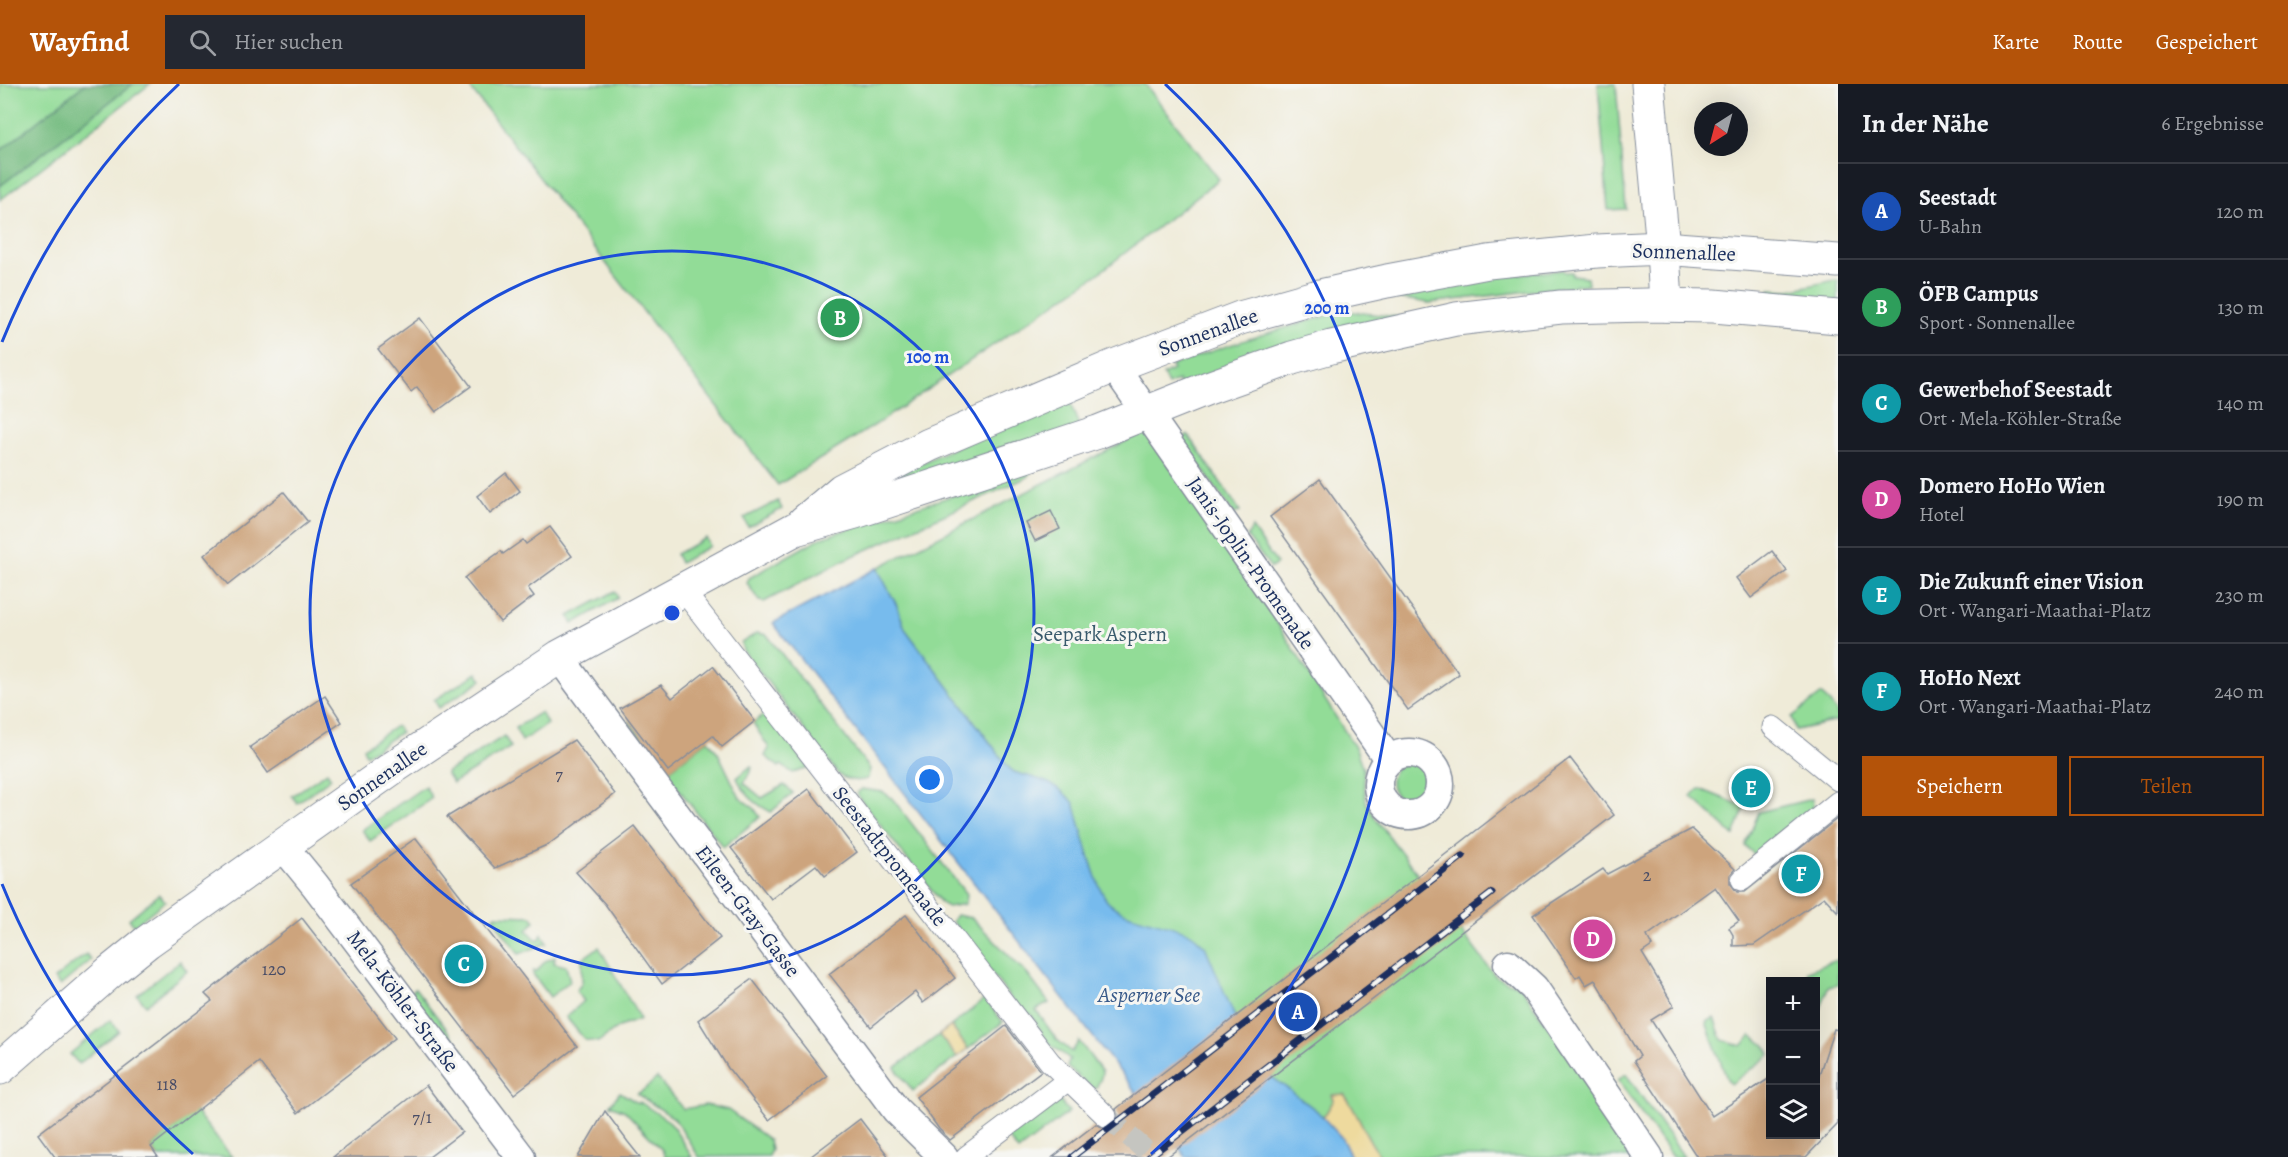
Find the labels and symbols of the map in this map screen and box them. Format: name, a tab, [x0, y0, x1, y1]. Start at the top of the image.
north arrow	[1694, 102, 1748, 156]
street label: Sonnenallee	[1632, 236, 1736, 268]
pin: B	[820, 296, 860, 340]
text: 200 m	[1304, 296, 1350, 320]
street label: Sonnenallee	[1154, 301, 1262, 363]
text: 100 m	[907, 345, 949, 369]
street label: Janis-Joplin-Promenade	[1181, 471, 1321, 655]
centre of rings	[662, 603, 682, 623]
park label: Seepark Aspern	[1033, 620, 1167, 648]
street label: Sonnenallee	[331, 735, 433, 817]
house number: 7	[555, 762, 563, 786]
your location	[915, 765, 944, 794]
pin: E	[1732, 766, 1770, 810]
street label: Seestadtpromenade	[826, 780, 954, 932]
street label: Eileen-Gray-Gasse	[689, 839, 807, 983]
pin: F	[1782, 852, 1820, 896]
house number: 2	[1643, 863, 1652, 887]
pin: D	[1574, 916, 1612, 962]
street label: Mela-Köhler-Straße	[340, 924, 466, 1078]
pin: C	[444, 942, 484, 986]
house number: 120	[262, 957, 286, 981]
water label: Asperner See	[1097, 980, 1200, 1010]
pin: A	[1278, 990, 1318, 1034]
house number: 118	[156, 1072, 178, 1096]
house number: 7/1	[412, 1105, 432, 1129]

